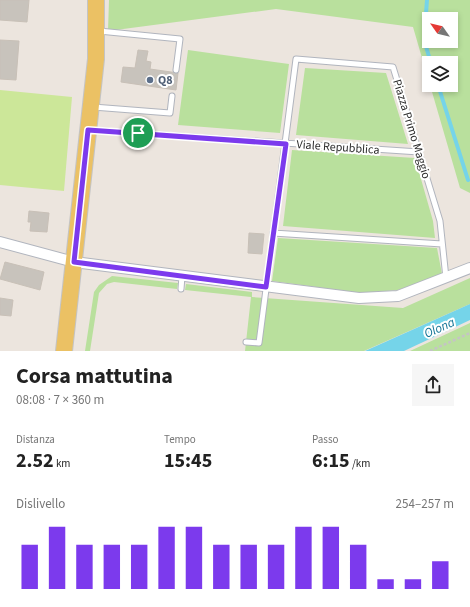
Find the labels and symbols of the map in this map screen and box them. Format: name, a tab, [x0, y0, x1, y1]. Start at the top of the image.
north arrow	[422, 12, 458, 48]
place label: Q8	[158, 72, 173, 89]
marker: Q8	[145, 75, 155, 85]
street label: Piazza Primo Maggio	[388, 77, 435, 181]
pin	[121, 116, 155, 150]
street label: Viale Repubblica	[296, 136, 380, 159]
water label: Olona	[421, 313, 458, 343]

